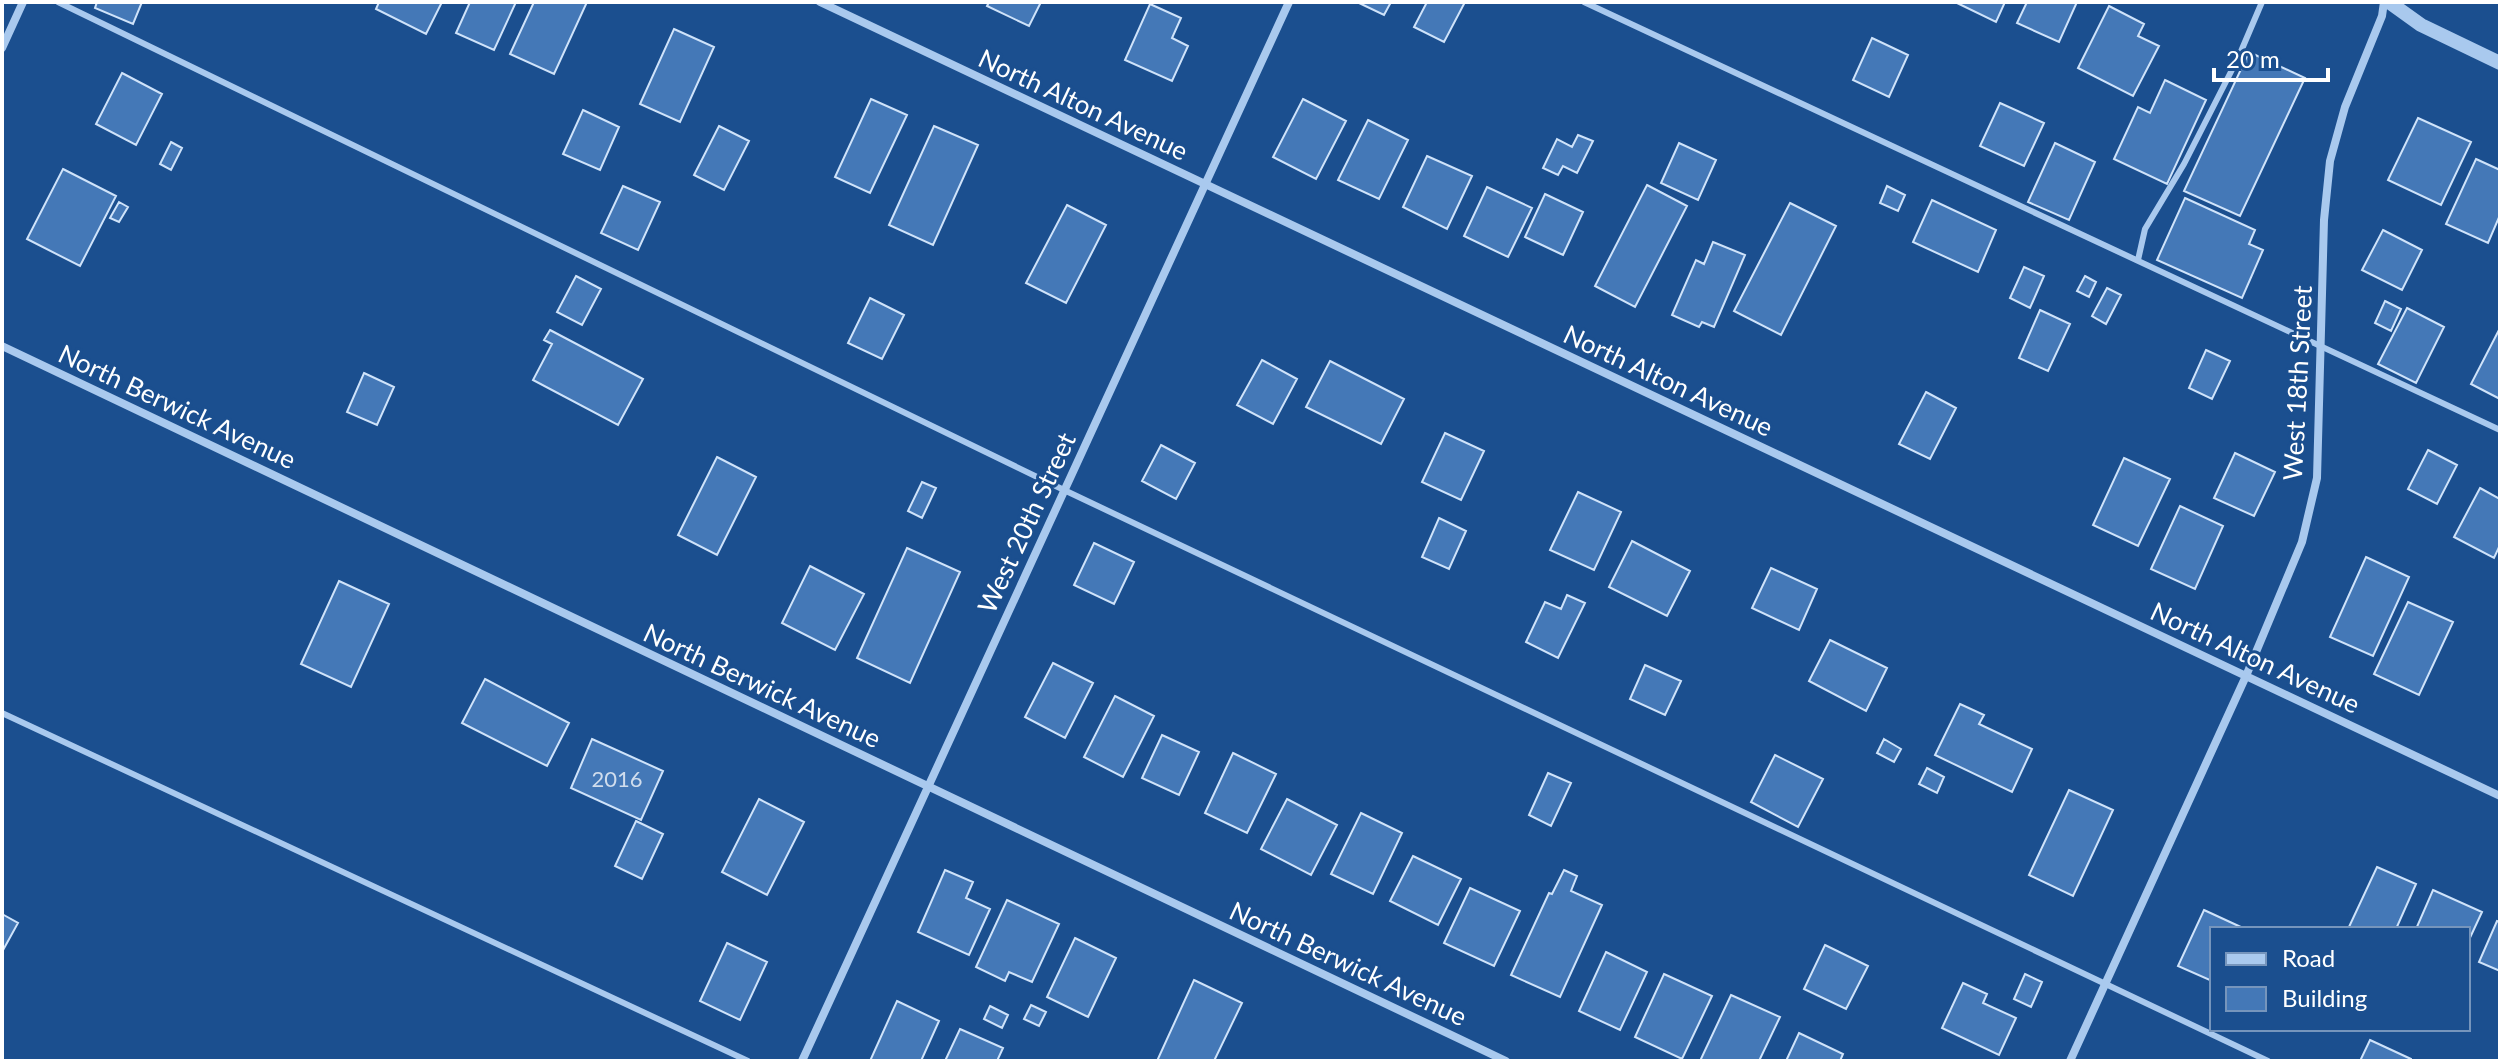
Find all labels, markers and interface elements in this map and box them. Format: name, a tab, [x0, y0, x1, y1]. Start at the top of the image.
scale bar	[2214, 32, 2328, 82]
street label: North Alton Avenue	[974, 42, 1193, 167]
text: 20 m	[2226, 44, 2280, 73]
street label: West 18th Street	[2276, 284, 2318, 481]
street label: North Alton Avenue	[1559, 318, 1778, 443]
street label: North Berwick Avenue	[54, 337, 301, 475]
street label: West 20th Street	[970, 427, 1082, 618]
street label: North Alton Avenue	[2146, 595, 2365, 720]
street label: North Berwick Avenue	[639, 616, 886, 754]
house number: 2016	[591, 765, 643, 792]
street label: North Berwick Avenue	[1225, 894, 1472, 1032]
legend	[2210, 927, 2470, 1031]
text: Road	[2282, 943, 2335, 972]
text: Building	[2282, 983, 2367, 1012]

